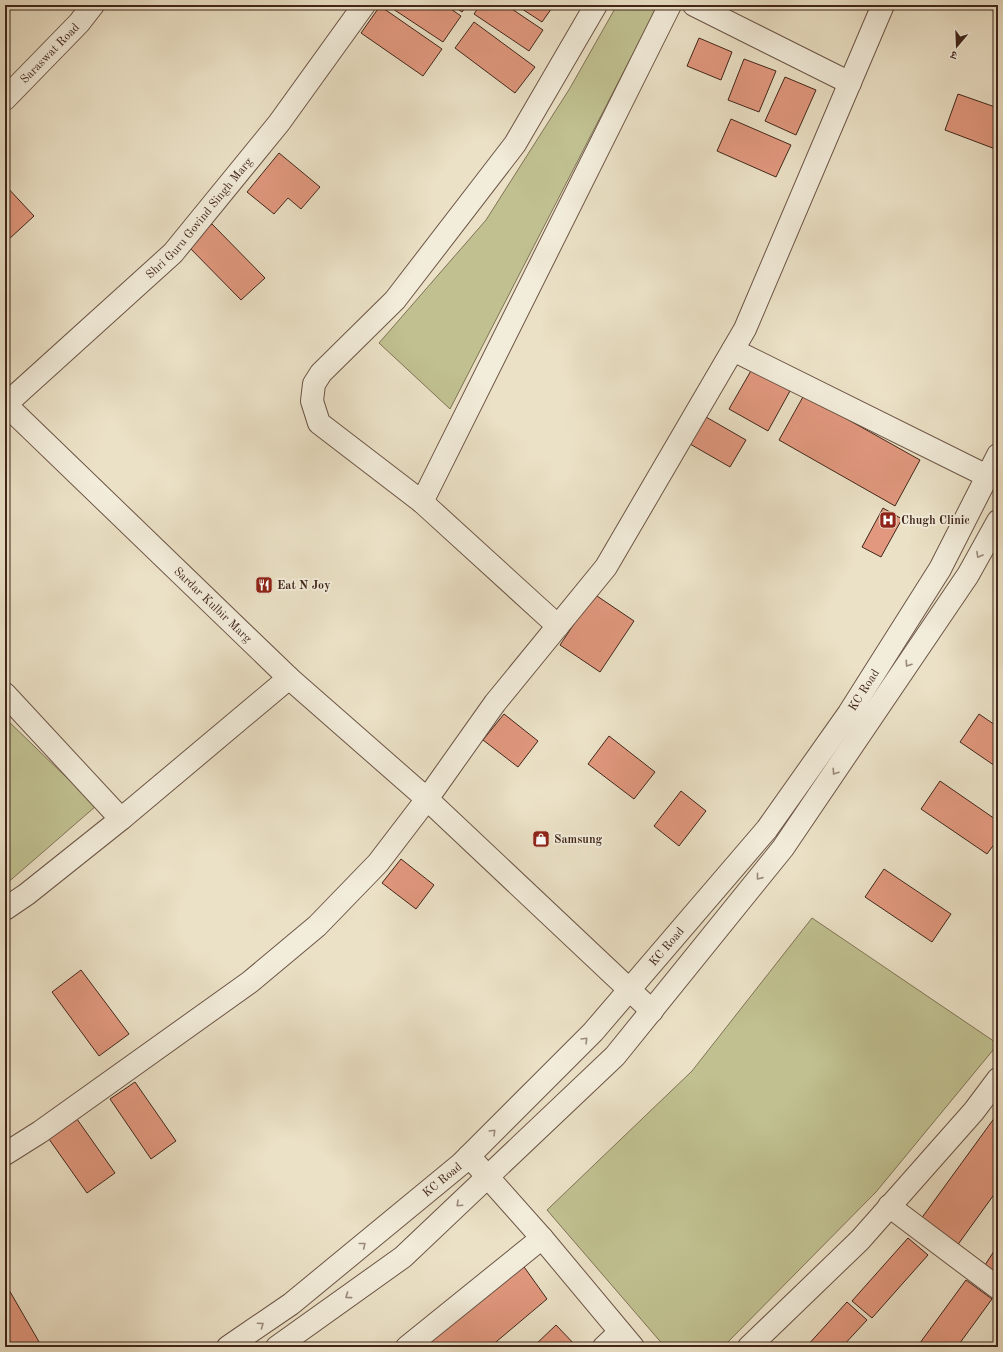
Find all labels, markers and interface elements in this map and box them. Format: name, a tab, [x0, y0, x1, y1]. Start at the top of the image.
street label: Saraswat Road	[19, 21, 82, 86]
north arrow	[937, 26, 977, 66]
text: उ	[948, 47, 960, 60]
street label: Shri Guru Govind Singh Marg	[144, 155, 256, 281]
hospital icon: Chugh Clinic	[878, 510, 898, 530]
place label: Chugh Clinic	[901, 515, 970, 527]
one-way arrow	[976, 551, 984, 558]
street label: Sardar Kulbir Marg	[171, 565, 254, 646]
restaurant icon: Eat N Joy	[254, 575, 274, 595]
place label: Eat N Joy	[277, 580, 330, 592]
one-way arrow	[905, 660, 913, 667]
street label: KC Road	[847, 667, 882, 713]
one-way arrow	[833, 767, 840, 774]
shop icon: Samsung	[531, 829, 551, 849]
place label: Samsung	[554, 834, 603, 846]
one-way arrow	[757, 873, 764, 880]
street label: KC Road	[647, 925, 687, 969]
one-way arrow	[580, 1037, 588, 1045]
one-way arrow	[488, 1129, 496, 1137]
street label: KC Road	[421, 1161, 465, 1200]
one-way arrow	[456, 1199, 464, 1207]
one-way arrow	[358, 1242, 365, 1249]
one-way arrow	[346, 1291, 353, 1298]
one-way arrow	[256, 1323, 263, 1330]

